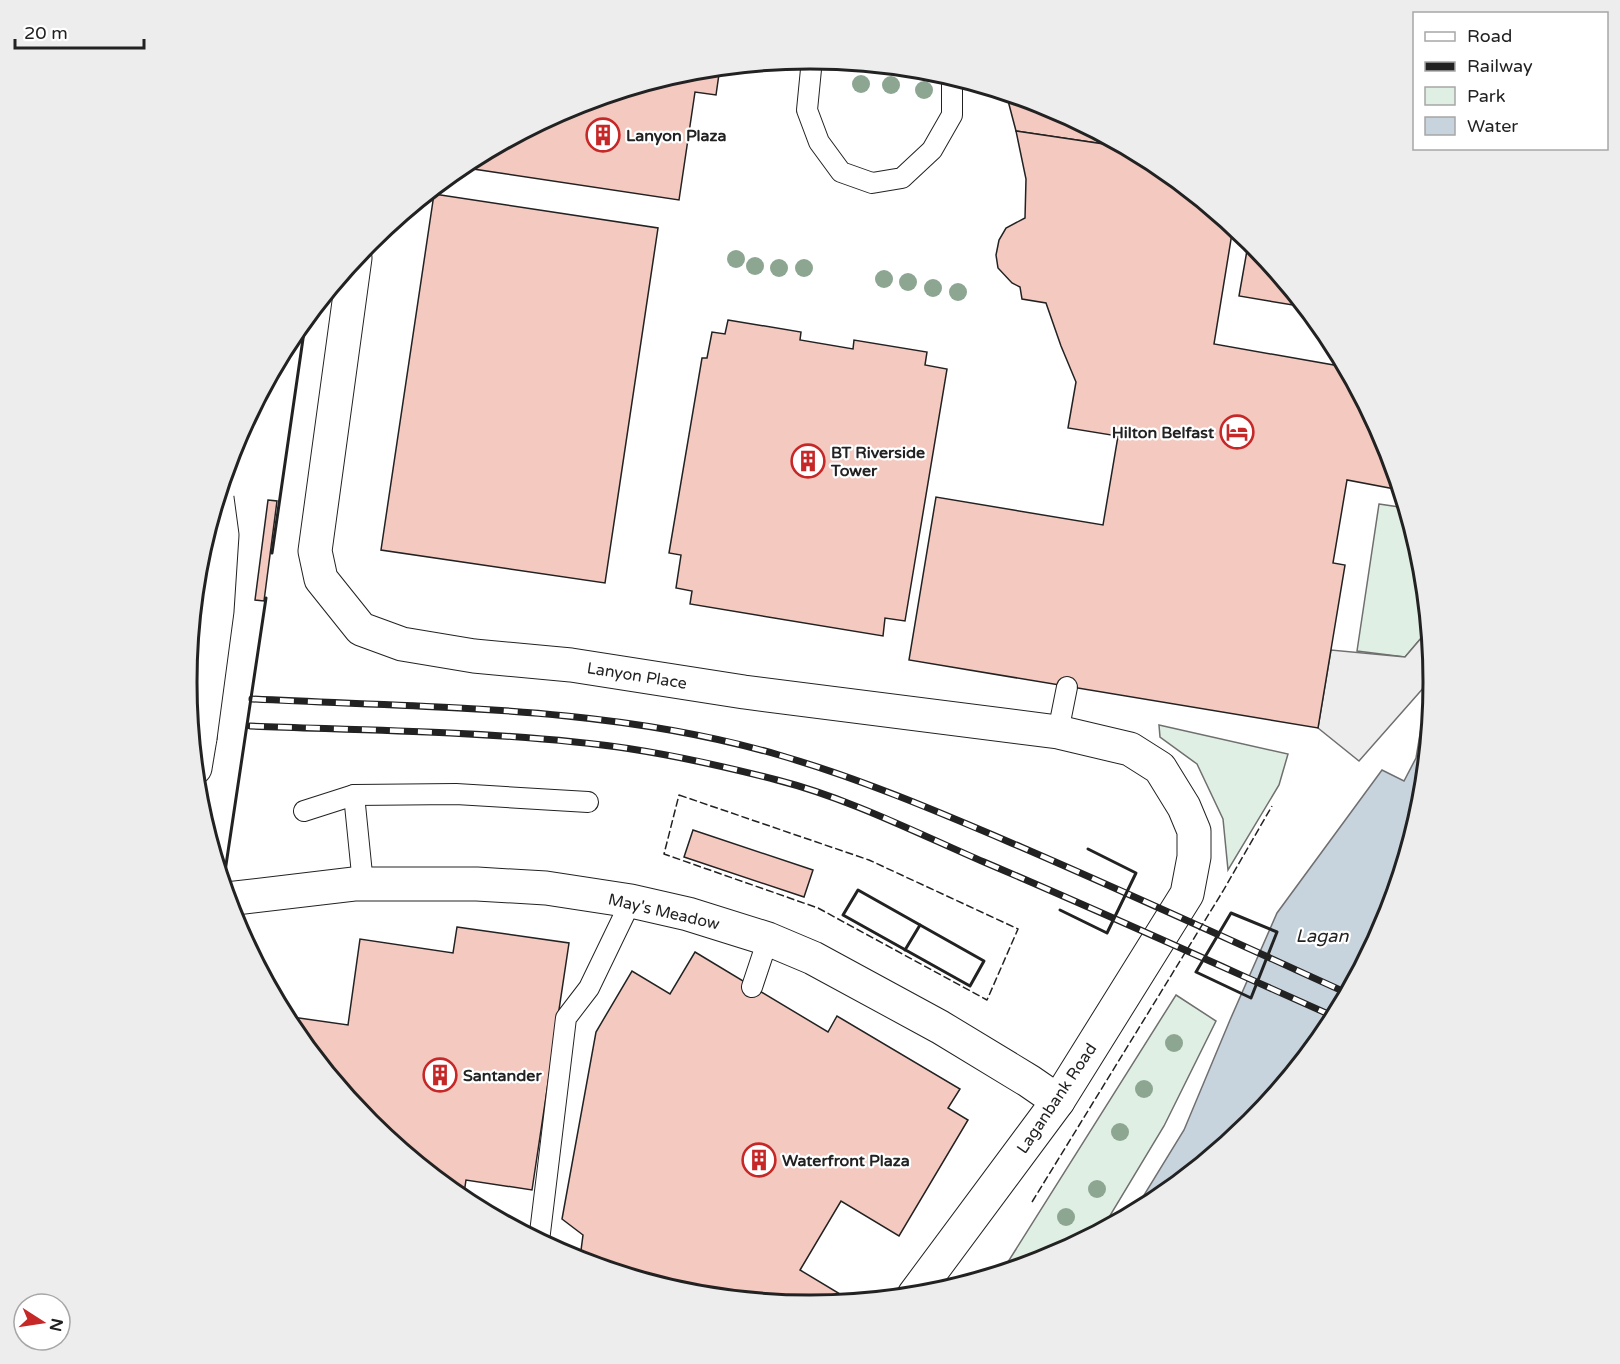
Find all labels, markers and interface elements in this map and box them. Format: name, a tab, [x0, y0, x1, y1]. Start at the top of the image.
scale bar	[15, 12, 144, 50]
legend	[1413, 12, 1608, 150]
text: 20 m	[24, 22, 68, 44]
text: Road	[1467, 25, 1512, 47]
text: Railway	[1467, 55, 1533, 77]
text: Park	[1467, 85, 1506, 107]
text: Water	[1467, 115, 1518, 137]
building icon: Lanyon Plaza	[585, 117, 621, 153]
place label: Lanyon Plaza	[626, 126, 727, 146]
hotel icon: Hilton Belfast	[1219, 414, 1255, 450]
place label: Hilton Belfast	[1112, 423, 1215, 443]
building icon: BT Riverside Tower	[790, 443, 826, 479]
place label: BT Riverside Tower	[830, 443, 925, 481]
street label: Lanyon Place	[585, 658, 688, 694]
street label: May's Meadow	[606, 889, 722, 935]
water label: Lagan	[1296, 925, 1349, 947]
street label: Laganbank Road	[1012, 1040, 1101, 1158]
building icon: Santander	[422, 1057, 458, 1093]
place label: Santander	[463, 1066, 542, 1086]
building icon: Waterfront Plaza	[741, 1142, 777, 1178]
place label: Waterfront Plaza	[782, 1151, 910, 1171]
north arrow	[12, 1292, 72, 1352]
text: N	[45, 1317, 67, 1333]

